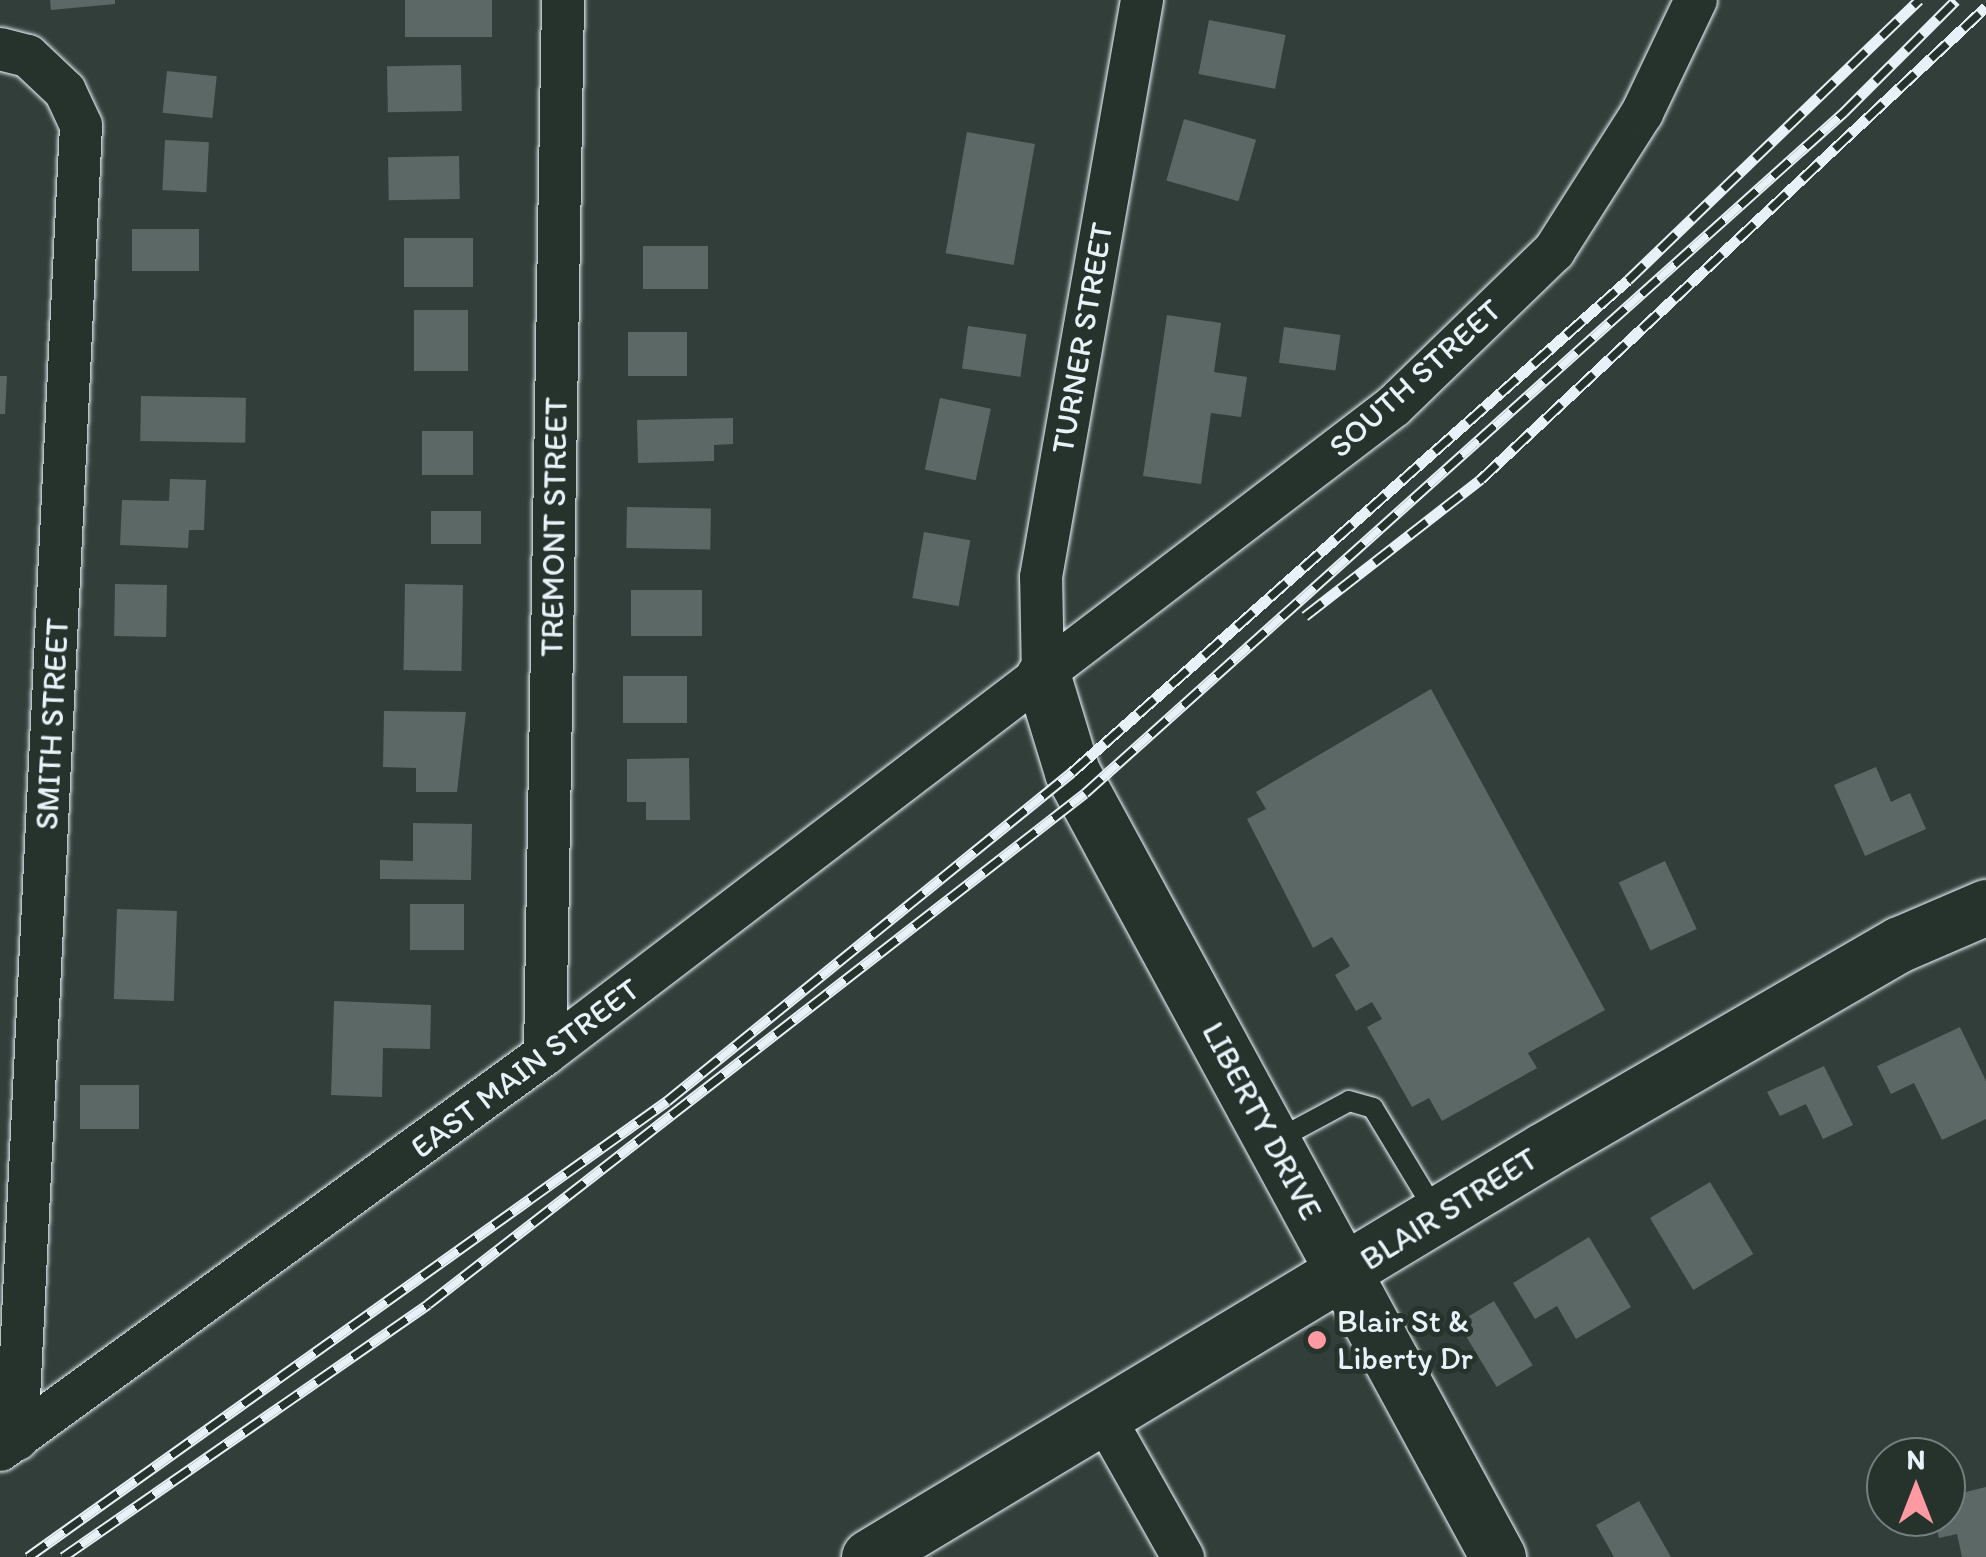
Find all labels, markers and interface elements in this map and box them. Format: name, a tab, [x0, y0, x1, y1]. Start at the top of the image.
street label: TURNER STREET	[1043, 219, 1121, 457]
street label: SOUTH STREET	[1321, 291, 1509, 465]
street label: TREMONT STREET	[533, 397, 575, 657]
street label: SMITH STREET	[27, 617, 77, 831]
street label: EAST MAIN STREET	[404, 970, 646, 1166]
street label: LIBERTY DRIVE	[1194, 1015, 1330, 1227]
street label: BLAIR STREET	[1353, 1139, 1545, 1279]
place label: Blair St & Liberty Dr	[1337, 1303, 1473, 1378]
marker: Blair St & Liberty Dr	[1306, 1329, 1328, 1351]
north arrow	[1866, 1437, 1966, 1537]
text: N	[1907, 1442, 1925, 1476]

